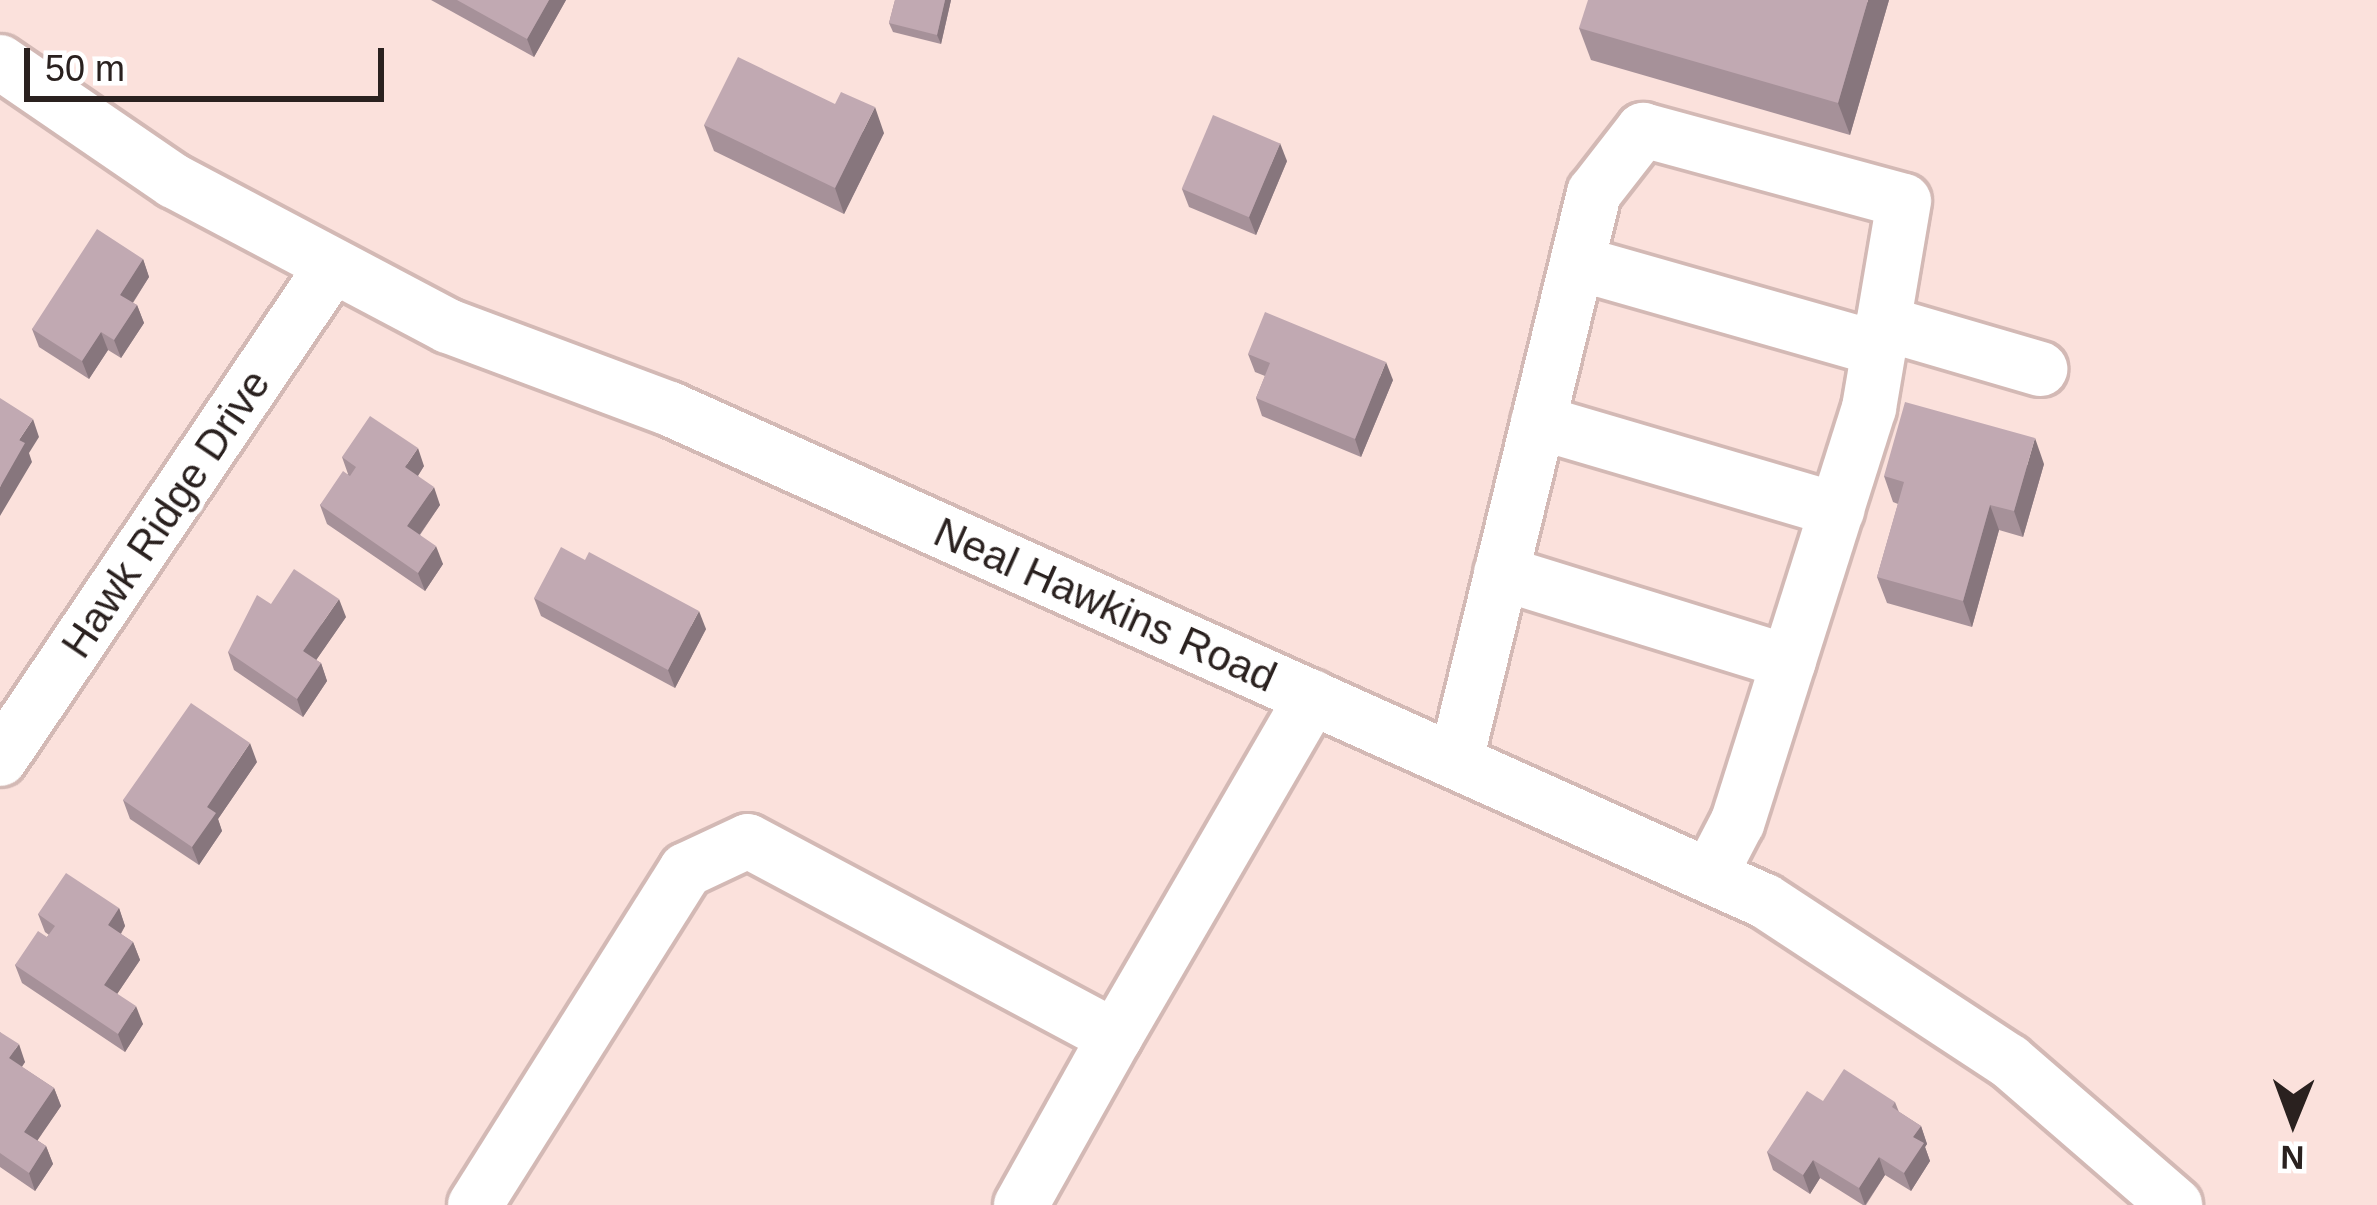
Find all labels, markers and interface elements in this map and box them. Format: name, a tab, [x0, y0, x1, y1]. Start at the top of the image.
scale bar	[30, 24, 390, 98]
text: 50 m	[45, 48, 125, 89]
street label: Hawk Ridge Drive	[51, 361, 281, 667]
street label: Neal Hawkins Road	[926, 507, 1284, 703]
north arrow	[2233, 1061, 2353, 1181]
text: N	[2280, 1139, 2305, 1176]

